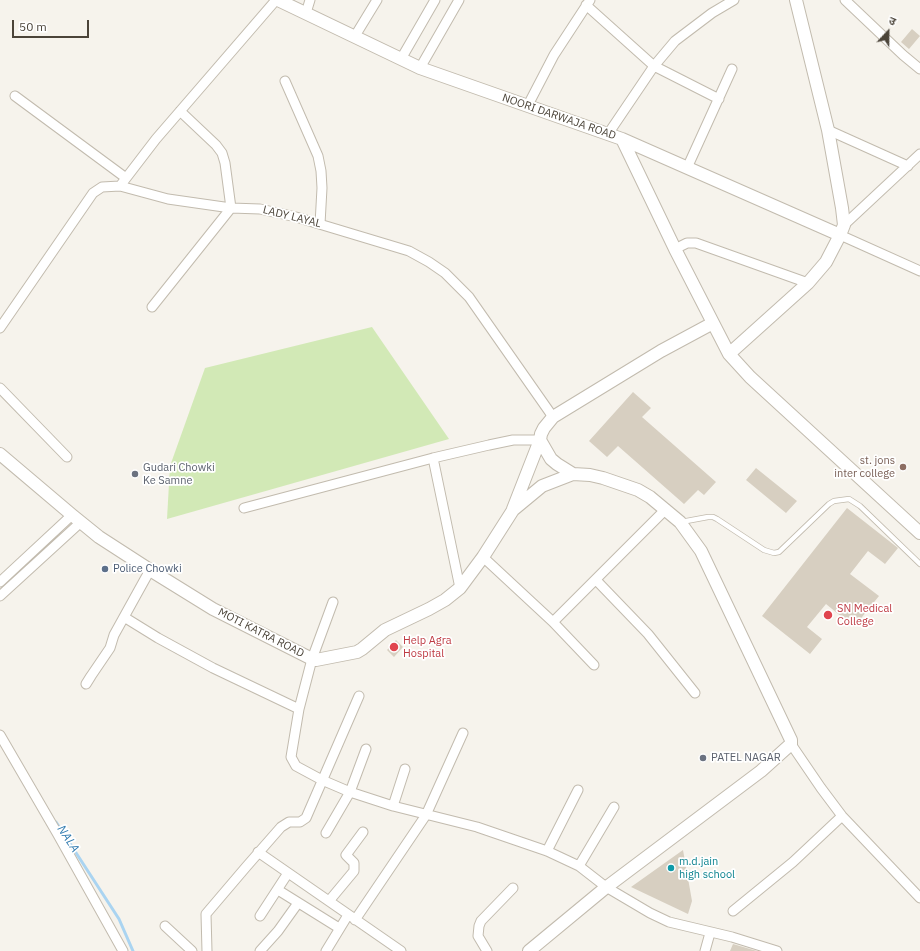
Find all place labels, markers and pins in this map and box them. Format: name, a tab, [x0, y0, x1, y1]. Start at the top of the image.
place label: st. jons inter college	[834, 454, 895, 480]
place label: Gudari Chowki Ke Samne	[143, 461, 215, 487]
marker: st. jons inter college	[898, 462, 908, 472]
marker: Gudari Chowki Ke Samne	[130, 469, 140, 479]
place label: Police Chowki	[113, 562, 182, 576]
marker: Police Chowki	[100, 564, 110, 574]
place label: SN Medical College	[837, 602, 892, 628]
marker: SN Medical College	[822, 609, 834, 621]
place label: Help Agra Hospital	[403, 634, 452, 660]
marker: Help Agra Hospital	[388, 641, 400, 653]
place label: PATEL NAGAR	[711, 751, 781, 765]
marker: PATEL NAGAR	[698, 753, 708, 763]
place label: m.d.jain high school	[679, 855, 735, 881]
marker: m.d.jain high school	[666, 863, 676, 873]

